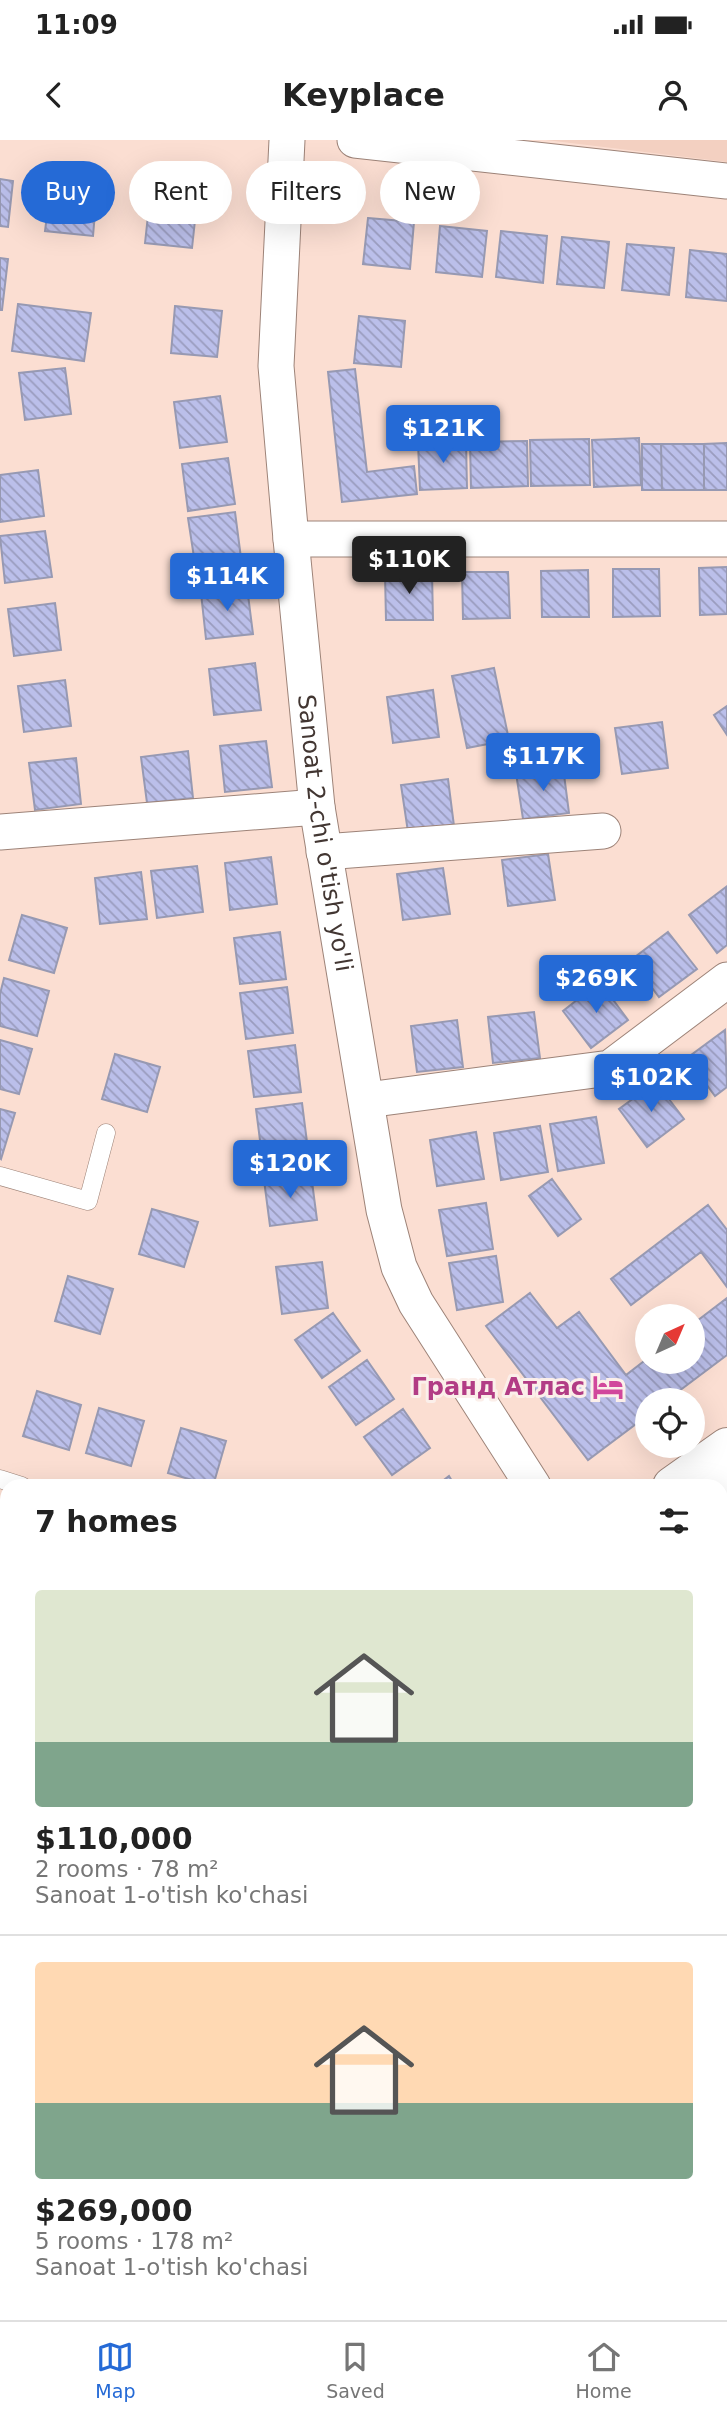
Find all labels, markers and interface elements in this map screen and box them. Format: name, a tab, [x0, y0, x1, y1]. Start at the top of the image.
text: 11:09	[35, 10, 118, 40]
icon: back	[35, 76, 73, 114]
text: Keyplace	[282, 76, 445, 114]
icon: person	[654, 76, 692, 114]
chip: Buy	[21, 161, 115, 224]
chip: Rent	[129, 161, 232, 224]
chip: Filters	[246, 161, 366, 224]
chip: New	[380, 161, 480, 224]
pin: $121K	[394, 406, 492, 465]
text: $121K	[402, 415, 484, 441]
pin: $110K	[360, 536, 458, 596]
text: $110K	[368, 546, 450, 572]
pin: $114K	[178, 554, 276, 613]
text: $114K	[186, 563, 268, 589]
street label: Sanoat 2-chi o'tish yo'li	[292, 693, 358, 974]
pin: $117K	[494, 734, 592, 793]
text: $117K	[502, 743, 584, 769]
pin: $269K	[547, 956, 645, 1015]
text: $269K	[555, 965, 637, 991]
pin: $102K	[602, 1054, 700, 1114]
text: $102K	[610, 1064, 692, 1090]
pin: $120K	[241, 1140, 339, 1200]
text: $120K	[249, 1150, 331, 1176]
north arrow	[635, 1304, 705, 1374]
map controls	[635, 1304, 705, 1458]
hotel icon: Гранд Атлас	[591, 1370, 625, 1404]
place label: Гранд Атлас	[412, 1373, 585, 1401]
button: locate	[635, 1388, 705, 1458]
icon: filters	[655, 1502, 693, 1540]
text: 7 homes	[35, 1504, 178, 1539]
icon: home	[301, 1635, 427, 1761]
text: $110,000	[35, 1821, 193, 1856]
text: 2 rooms · 78 m²	[35, 1856, 219, 1882]
text: Sanoat 1-o'tish ko'chasi	[35, 1882, 308, 1908]
icon: home	[301, 2007, 427, 2133]
text: $269,000	[35, 2193, 193, 2228]
text: 5 rooms · 178 m²	[35, 2228, 233, 2254]
text: Sanoat 1-o'tish ko'chasi	[35, 2254, 308, 2280]
tab: Map	[95, 2338, 135, 2402]
tab: Saved	[326, 2338, 385, 2402]
tab: Home	[576, 2338, 632, 2402]

